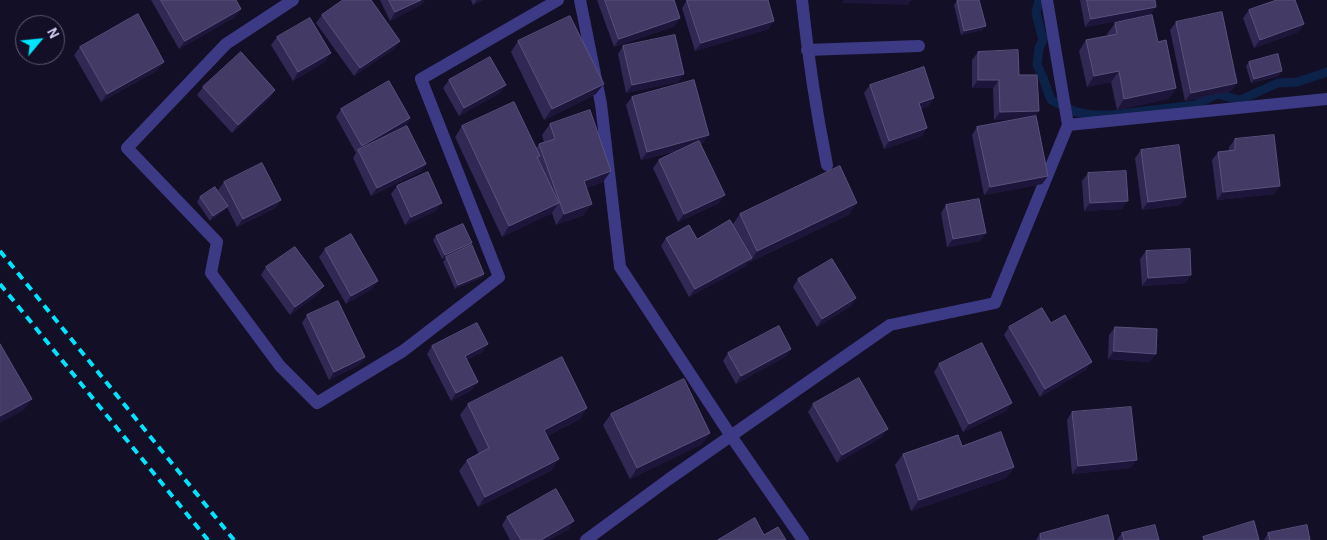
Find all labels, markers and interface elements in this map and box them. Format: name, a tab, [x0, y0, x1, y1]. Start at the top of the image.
north arrow	[15, 15, 65, 65]
text: N	[44, 26, 61, 41]

